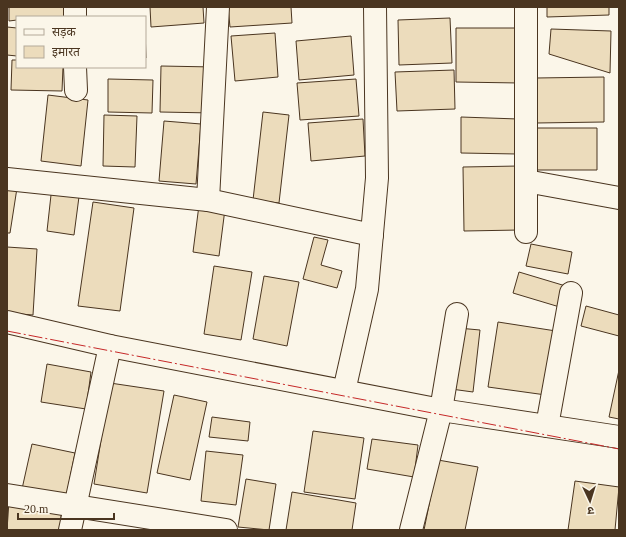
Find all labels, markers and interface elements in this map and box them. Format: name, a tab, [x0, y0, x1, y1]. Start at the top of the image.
legend	[16, 16, 146, 68]
text: सड़क	[52, 25, 77, 39]
text: इमारत	[52, 45, 81, 59]
north arrow	[570, 481, 610, 521]
scale bar	[18, 495, 114, 521]
text: 20 m	[24, 502, 49, 516]
text: उ	[587, 505, 594, 517]

